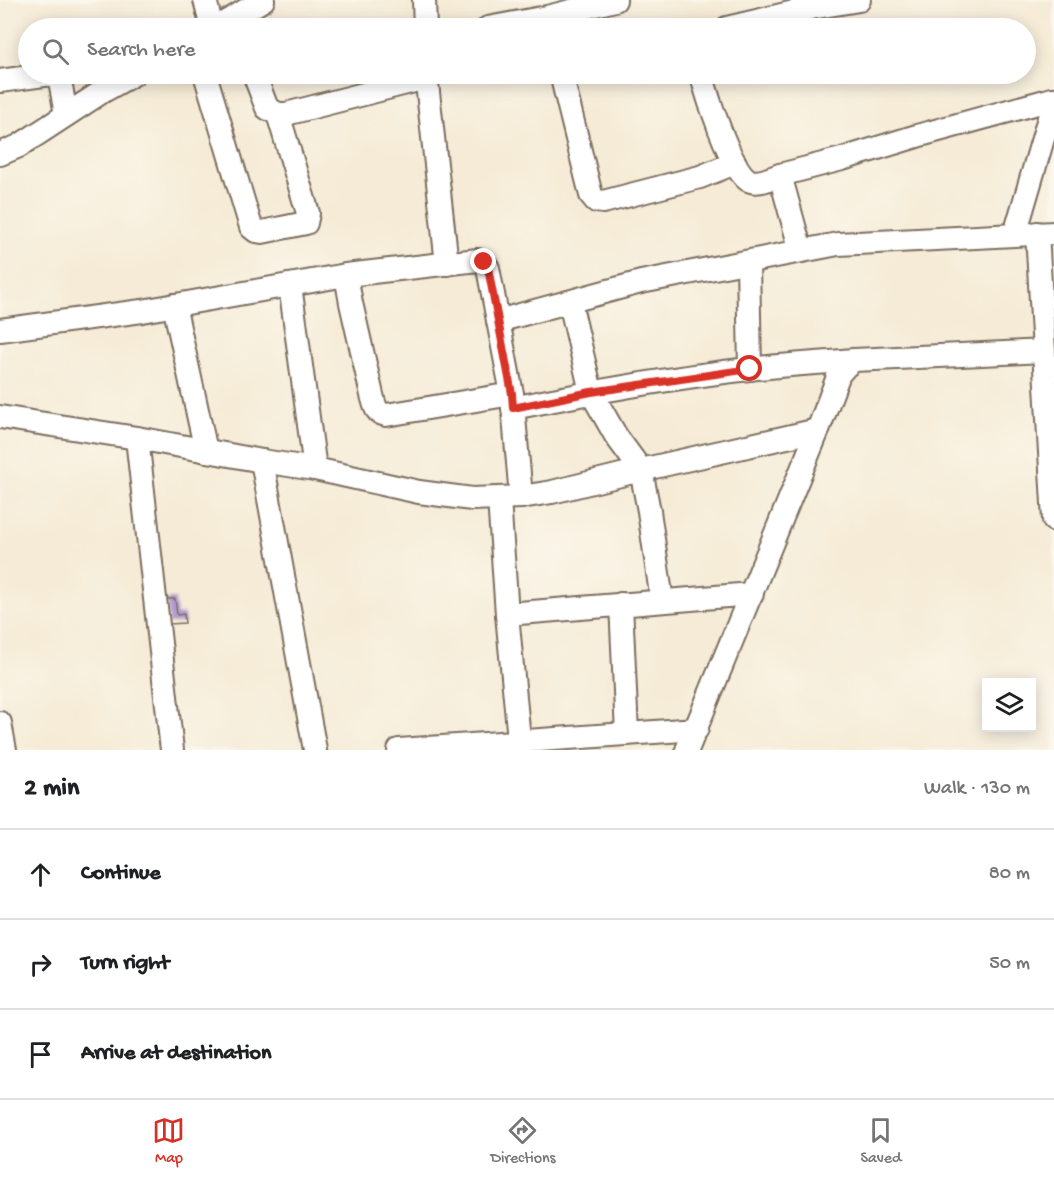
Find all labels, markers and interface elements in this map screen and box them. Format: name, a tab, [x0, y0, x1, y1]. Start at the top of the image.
search box	[18, 18, 1036, 84]
icon: search	[39, 35, 72, 68]
text: Search here	[87, 38, 195, 64]
route end	[470, 248, 496, 274]
route start	[736, 355, 762, 381]
map controls	[982, 678, 1036, 732]
button: layers	[982, 678, 1036, 732]
text: 2 min	[24, 774, 79, 805]
text: Walk · 130 m	[924, 778, 1030, 801]
icon: ahead	[24, 858, 57, 891]
text: Continue	[81, 861, 161, 887]
text: 80 m	[989, 863, 1030, 886]
icon: right	[24, 948, 57, 981]
text: Turn right	[81, 951, 169, 977]
text: 50 m	[989, 953, 1030, 976]
icon: arrive	[24, 1038, 57, 1071]
text: Arrive at destination	[81, 1041, 271, 1067]
tab: Map	[152, 1114, 185, 1169]
tab: Directions	[490, 1114, 556, 1169]
tab: Saved	[860, 1114, 901, 1169]

